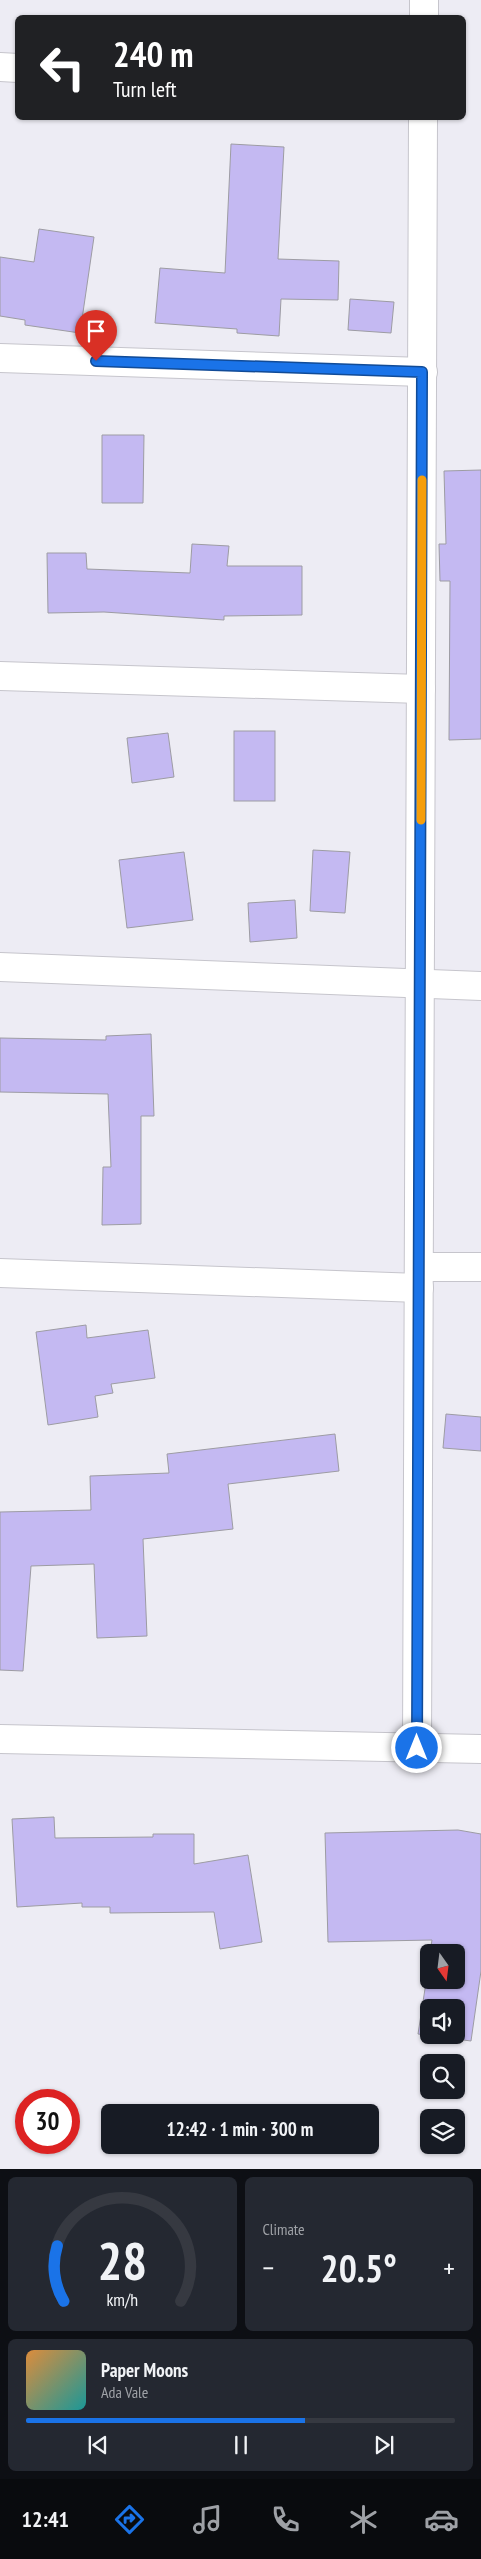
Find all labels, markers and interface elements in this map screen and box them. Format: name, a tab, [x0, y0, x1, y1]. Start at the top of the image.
text: 240 m	[113, 31, 194, 77]
icon: left	[30, 35, 95, 100]
text: Turn left	[113, 75, 177, 103]
pin	[75, 310, 117, 361]
icon: arrive	[82, 317, 110, 345]
position arrow	[390, 1721, 442, 1773]
north arrow	[420, 1944, 465, 1989]
map controls	[420, 1944, 465, 2154]
button: sound	[420, 1999, 465, 2044]
button: search	[420, 2054, 465, 2099]
speed limit sign: 30	[15, 2089, 80, 2154]
button: layers	[420, 2109, 465, 2154]
text: 12:42 · 1 min · 300 m	[167, 2117, 313, 2141]
text: Climate	[263, 2219, 305, 2239]
text: 28	[97, 2227, 147, 2294]
text: 20.5°	[321, 2243, 397, 2292]
text: −	[263, 2249, 274, 2286]
text: +	[443, 2249, 455, 2286]
text: km/h	[106, 2288, 138, 2311]
text: Paper Moons	[101, 2358, 188, 2382]
text: Ada Vale	[101, 2382, 148, 2402]
icon: previous	[84, 2431, 112, 2459]
icon: pause	[227, 2431, 255, 2459]
icon: next	[370, 2431, 398, 2459]
icon: directions	[112, 2502, 147, 2537]
icon: music	[190, 2502, 225, 2537]
icon: phone	[268, 2502, 303, 2537]
icon: climate	[346, 2502, 381, 2537]
icon: car	[424, 2502, 459, 2537]
text: 12:41	[22, 2505, 69, 2533]

